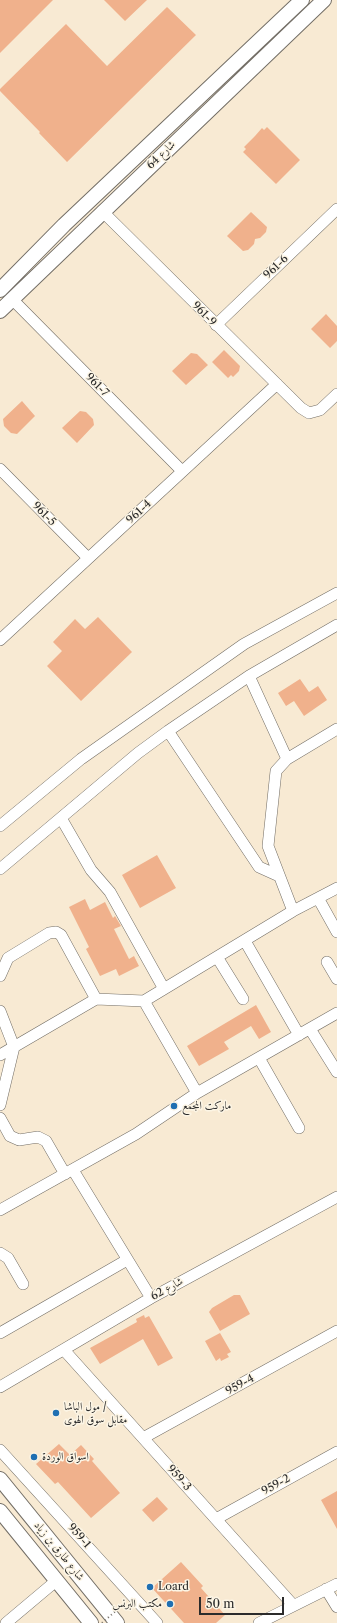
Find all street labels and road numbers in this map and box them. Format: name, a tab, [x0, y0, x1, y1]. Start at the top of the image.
street label: شارع 64	[144, 138, 178, 172]
street label: 961-6	[261, 252, 291, 282]
street label: 961-9	[189, 299, 219, 329]
street label: 961-7	[83, 371, 111, 399]
street label: 961-4	[124, 497, 154, 527]
street label: 961-5	[29, 499, 59, 529]
street label: شارع 62	[149, 1275, 185, 1303]
street label: 959-4	[224, 1372, 256, 1398]
street label: 959-3	[164, 1462, 194, 1494]
street label: 959-2	[260, 1472, 292, 1498]
street label: شارع طارق بن زياد	[31, 1519, 87, 1583]
street label: 959-1	[65, 1521, 93, 1551]

